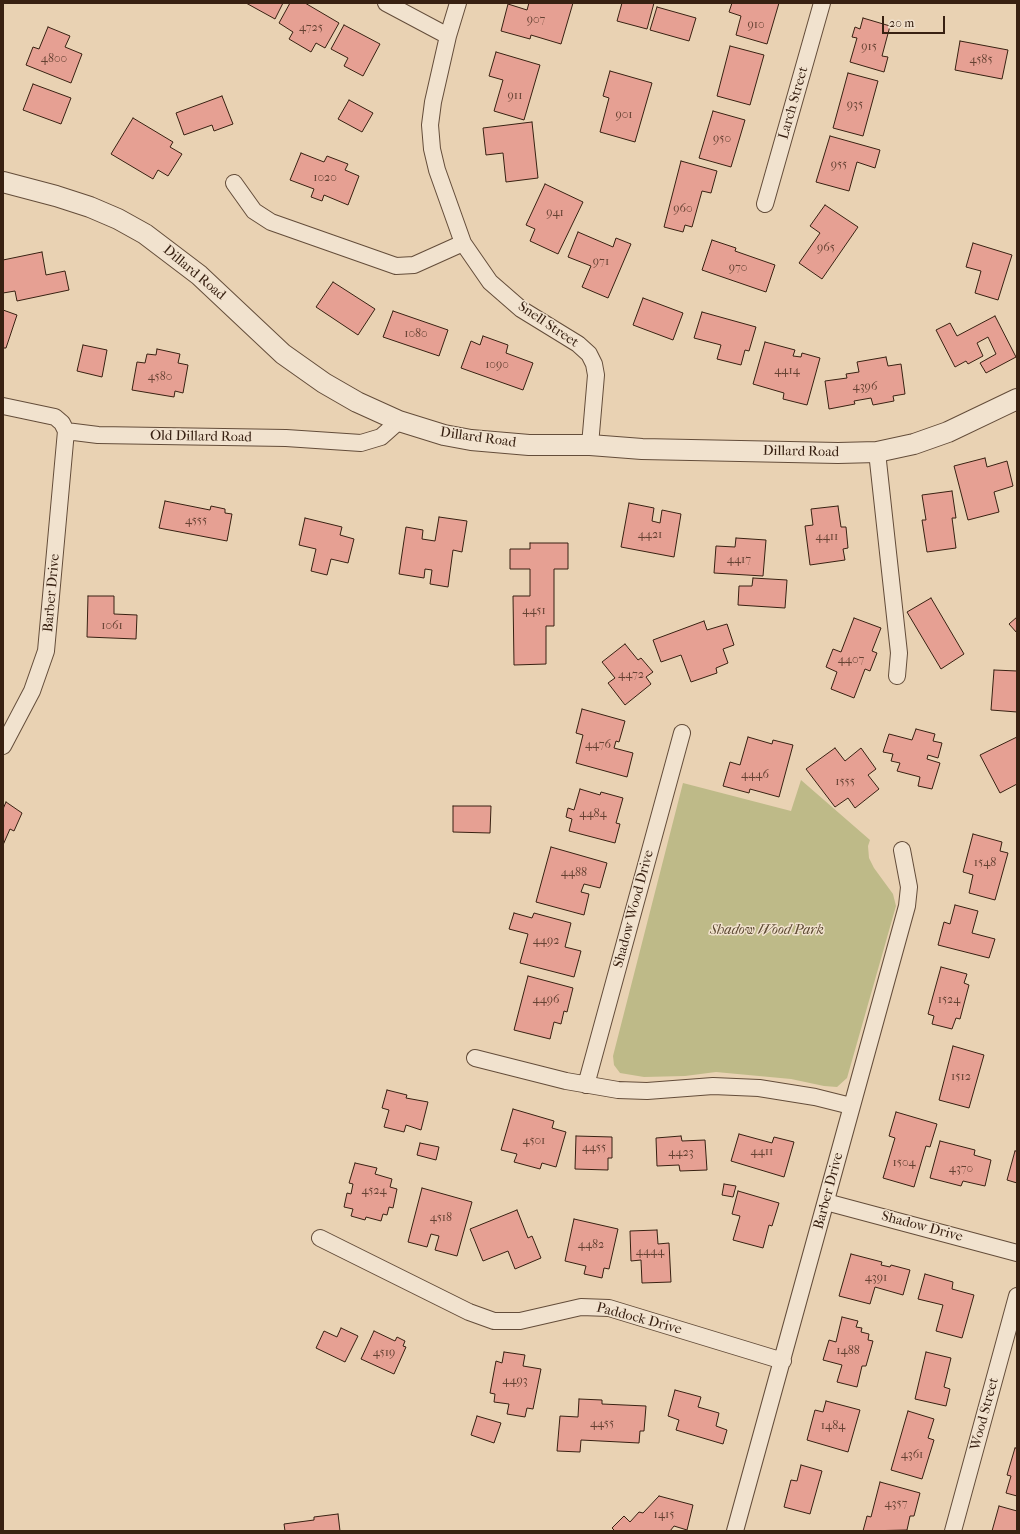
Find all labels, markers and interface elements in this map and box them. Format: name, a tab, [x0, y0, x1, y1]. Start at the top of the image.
scale bar	[884, 8, 947, 34]
house number: 907	[527, 13, 545, 27]
text: 20 m	[889, 16, 914, 30]
house number: 910	[747, 18, 765, 32]
house number: 4725	[299, 21, 323, 35]
house number: 915	[861, 40, 877, 54]
house number: 4800	[41, 52, 67, 66]
house number: 4585	[969, 53, 993, 67]
street label: Larch Street	[776, 65, 812, 141]
house number: 911	[508, 89, 522, 103]
house number: 935	[847, 98, 863, 112]
house number: 901	[615, 108, 633, 122]
house number: 950	[713, 132, 731, 146]
house number: 955	[831, 158, 847, 172]
house number: 1020	[313, 171, 337, 185]
house number: 960	[673, 202, 693, 216]
house number: 941	[546, 206, 564, 220]
house number: 965	[817, 241, 835, 255]
street label: Dillard Road	[159, 242, 229, 304]
house number: 971	[593, 255, 609, 269]
house number: 970	[729, 261, 747, 275]
street label: Snell Street	[514, 299, 582, 351]
house number: 1080	[404, 327, 428, 341]
house number: 1090	[485, 358, 509, 372]
house number: 4414	[774, 364, 800, 378]
house number: 4580	[148, 370, 172, 384]
house number: 4396	[853, 380, 877, 394]
street label: Dillard Road	[439, 424, 517, 452]
street label: Old Dillard Road	[150, 428, 252, 446]
street label: Dillard Road	[763, 443, 839, 461]
house number: 4555	[185, 514, 207, 528]
house number: 4421	[638, 528, 662, 542]
house number: 4411	[816, 530, 838, 544]
street label: Barber Drive	[40, 553, 64, 633]
house number: 4417	[727, 553, 751, 567]
house number: 4451	[522, 604, 546, 618]
house number: 1061	[101, 619, 123, 633]
house number: 4407	[838, 653, 864, 667]
house number: 4472	[618, 668, 644, 682]
house number: 4476	[585, 738, 611, 752]
house number: 4446	[741, 768, 769, 782]
house number: 1555	[835, 775, 855, 789]
house number: 4484	[579, 807, 607, 821]
street label: Shadow Wood Drive	[610, 848, 658, 970]
house number: 1548	[974, 856, 996, 870]
house number: 4488	[561, 866, 587, 880]
park label: Shadow Wood Park	[710, 923, 824, 939]
house number: 4492	[533, 934, 559, 948]
house number: 4496	[532, 993, 560, 1007]
house number: 1524	[938, 993, 960, 1007]
house number: 1512	[951, 1070, 971, 1084]
house number: 4501	[523, 1134, 545, 1148]
house number: 4455	[582, 1141, 606, 1155]
house number: 4411	[751, 1145, 773, 1159]
house number: 4423	[668, 1146, 694, 1160]
street label: Barber Drive	[811, 1151, 847, 1231]
house number: 1504	[893, 1156, 915, 1170]
house number: 4370	[949, 1162, 973, 1176]
house number: 4524	[361, 1184, 387, 1198]
street label: Shadow Drive	[879, 1208, 965, 1246]
house number: 4518	[430, 1211, 452, 1225]
house number: 4482	[578, 1238, 604, 1252]
house number: 4444	[636, 1245, 664, 1259]
house number: 4391	[865, 1271, 887, 1285]
street label: Paddock Drive	[594, 1300, 684, 1338]
house number: 1488	[836, 1344, 860, 1358]
house number: 4519	[373, 1346, 395, 1360]
house number: 4493	[502, 1374, 528, 1388]
street label: Wood Street	[967, 1376, 1003, 1452]
house number: 4455	[590, 1417, 614, 1431]
house number: 1484	[821, 1419, 845, 1433]
house number: 4361	[901, 1448, 923, 1462]
house number: 4357	[885, 1497, 907, 1511]
house number: 1415	[654, 1508, 674, 1522]

